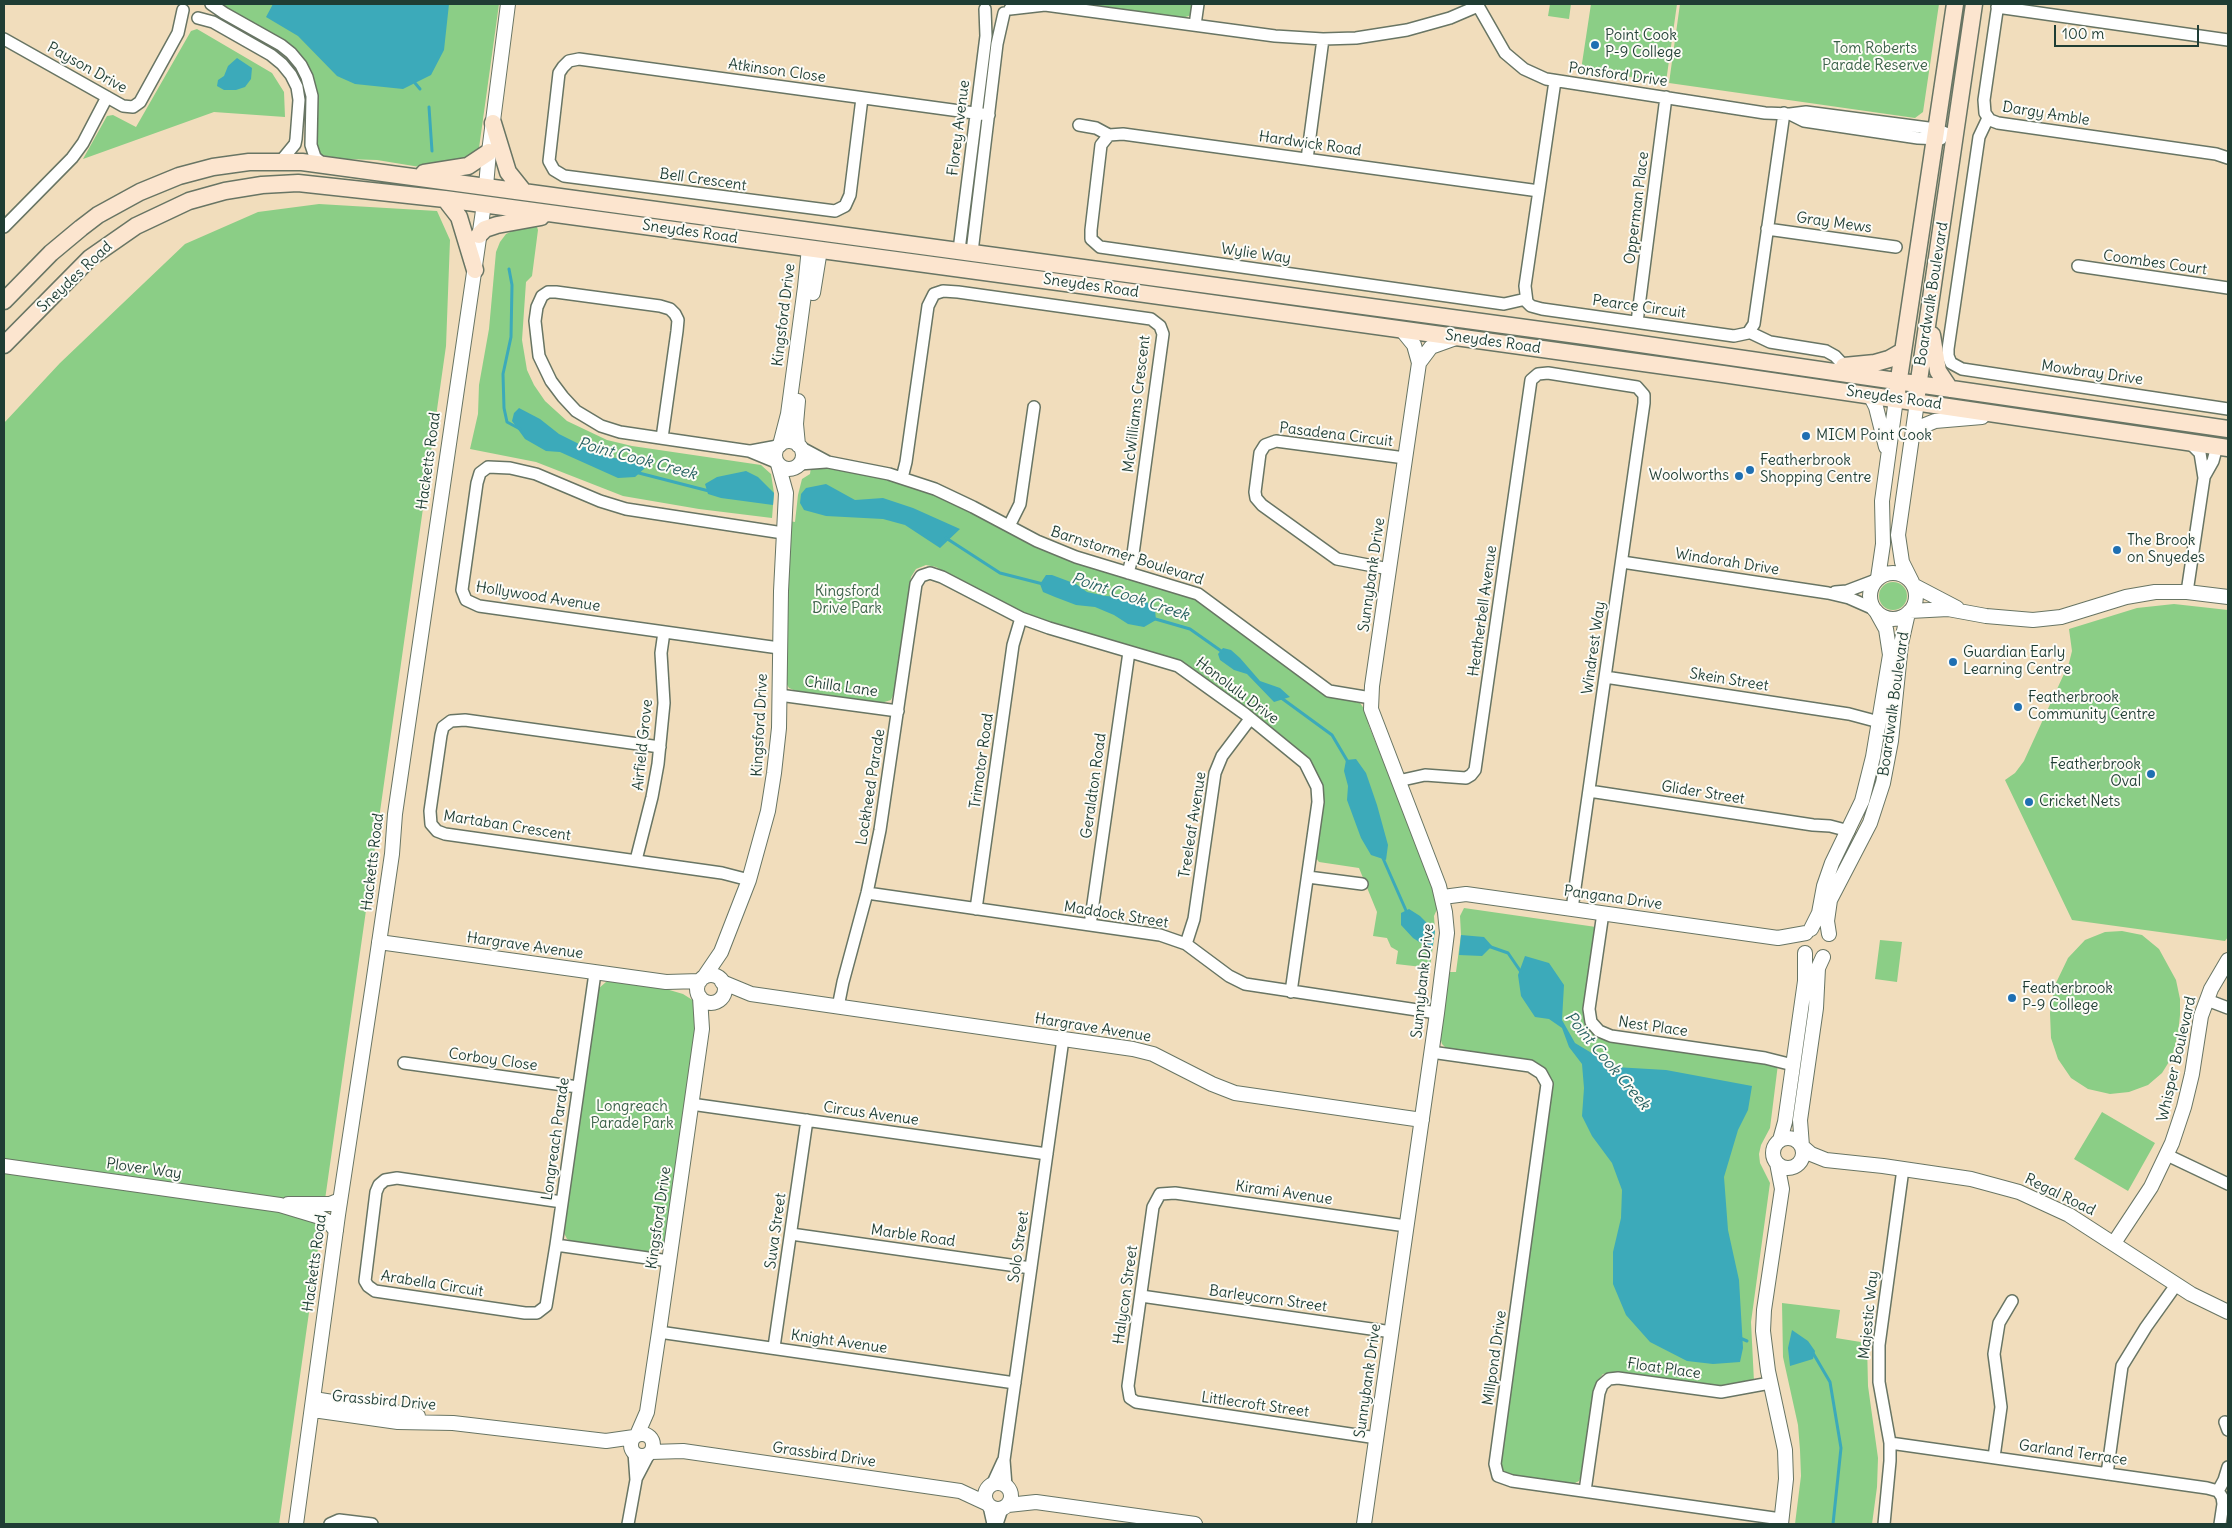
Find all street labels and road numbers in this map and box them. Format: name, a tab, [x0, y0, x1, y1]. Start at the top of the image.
street label: Payson Drive	[44, 39, 130, 97]
street label: Atkinson Close	[727, 55, 827, 87]
street label: Ponsford Drive	[1567, 59, 1669, 91]
street label: Florey Avenue	[944, 79, 974, 177]
street label: Dargy Amble	[2001, 98, 2091, 130]
street label: Hardwick Road	[1258, 128, 1362, 160]
street label: Opperman Place	[1621, 151, 1653, 265]
street label: Bell Crescent	[658, 165, 748, 195]
street label: Gray Mews	[1795, 209, 1873, 237]
street label: Sneydes Road	[641, 216, 739, 248]
street label: Boardwalk Boulevard	[1912, 221, 1952, 367]
street label: Sneydes Road	[34, 238, 116, 316]
street label: Wylie Way	[1220, 240, 1292, 268]
street label: Coombes Court	[2102, 247, 2208, 279]
street label: Kingsford Drive	[769, 263, 799, 367]
street label: Sneydes Road	[1042, 270, 1140, 302]
street label: Pearce Circuit	[1591, 292, 1687, 322]
street label: Sneydes Road	[1444, 326, 1542, 358]
street label: McWilliams Crescent	[1120, 334, 1154, 474]
street label: Mowbray Drive	[2040, 357, 2144, 389]
street label: Sneydes Road	[1845, 382, 1943, 414]
street label: Hacketts Road	[413, 411, 445, 511]
street label: Pasadena Circuit	[1278, 419, 1394, 451]
street label: Sunnybank Drive	[1355, 517, 1389, 633]
street label: Barnstormer Boulevard	[1048, 523, 1206, 589]
street label: Heatherbell Avenue	[1465, 544, 1501, 678]
street label: Windorah Drive	[1674, 545, 1780, 579]
street label: Hollywood Avenue	[474, 578, 602, 616]
street label: Windrest Way	[1579, 600, 1609, 696]
street label: Boardwalk Boulevard	[1875, 631, 1913, 777]
street label: Honolulu Drive	[1192, 654, 1282, 728]
street label: Skein Street	[1688, 665, 1770, 695]
street label: Kingsford Drive	[748, 673, 772, 777]
street label: Chilla Lane	[803, 673, 879, 701]
street label: Airfield Grove	[629, 698, 657, 792]
street label: Trimotor Road	[966, 712, 998, 810]
street label: Lockheed Parade	[853, 728, 889, 846]
street label: Geraldton Road	[1078, 732, 1110, 840]
street label: Treeleaf Avenue	[1176, 771, 1210, 879]
street label: Glider Street	[1660, 778, 1746, 808]
street label: Martaban Crescent	[442, 807, 572, 845]
street label: Hacketts Road	[358, 812, 388, 912]
street label: Pangana Drive	[1563, 882, 1663, 914]
street label: Maddock Street	[1062, 898, 1170, 932]
street label: Sunnybank Drive	[1408, 923, 1438, 1039]
street label: Hargrave Avenue	[466, 929, 584, 963]
street label: Whisper Boulevard	[2154, 995, 2200, 1123]
street label: Hargrave Avenue	[1034, 1010, 1152, 1046]
street label: Nest Place	[1617, 1013, 1689, 1041]
street label: Corboy Close	[447, 1045, 539, 1075]
street label: Longreach Parade	[538, 1076, 574, 1202]
street label: Circus Avenue	[822, 1098, 920, 1130]
street label: Plover Way	[105, 1155, 183, 1183]
street label: Kingsford Drive	[643, 1166, 675, 1270]
street label: Regal Road	[2022, 1170, 2098, 1220]
street label: Kirami Avenue	[1234, 1177, 1334, 1209]
street label: Suva Street	[762, 1192, 790, 1270]
street label: Solo Street	[1005, 1210, 1033, 1284]
street label: Hacketts Road	[299, 1213, 331, 1313]
street label: Marble Road	[870, 1221, 956, 1251]
street label: Halycon Street	[1110, 1245, 1142, 1345]
street label: Arabella Circuit	[380, 1267, 484, 1301]
street label: Majestic Way	[1855, 1270, 1883, 1360]
street label: Barleycorn Street	[1208, 1282, 1328, 1316]
street label: Millpond Drive	[1479, 1309, 1511, 1407]
street label: Sunnybank Drive	[1351, 1323, 1385, 1439]
street label: Knight Avenue	[790, 1326, 888, 1358]
street label: Float Place	[1626, 1355, 1702, 1383]
street label: Grassbird Drive	[331, 1387, 437, 1415]
street label: Littlecroft Street	[1200, 1389, 1310, 1421]
street label: Garland Terrace	[2018, 1436, 2128, 1470]
street label: Grassbird Drive	[771, 1439, 877, 1471]

